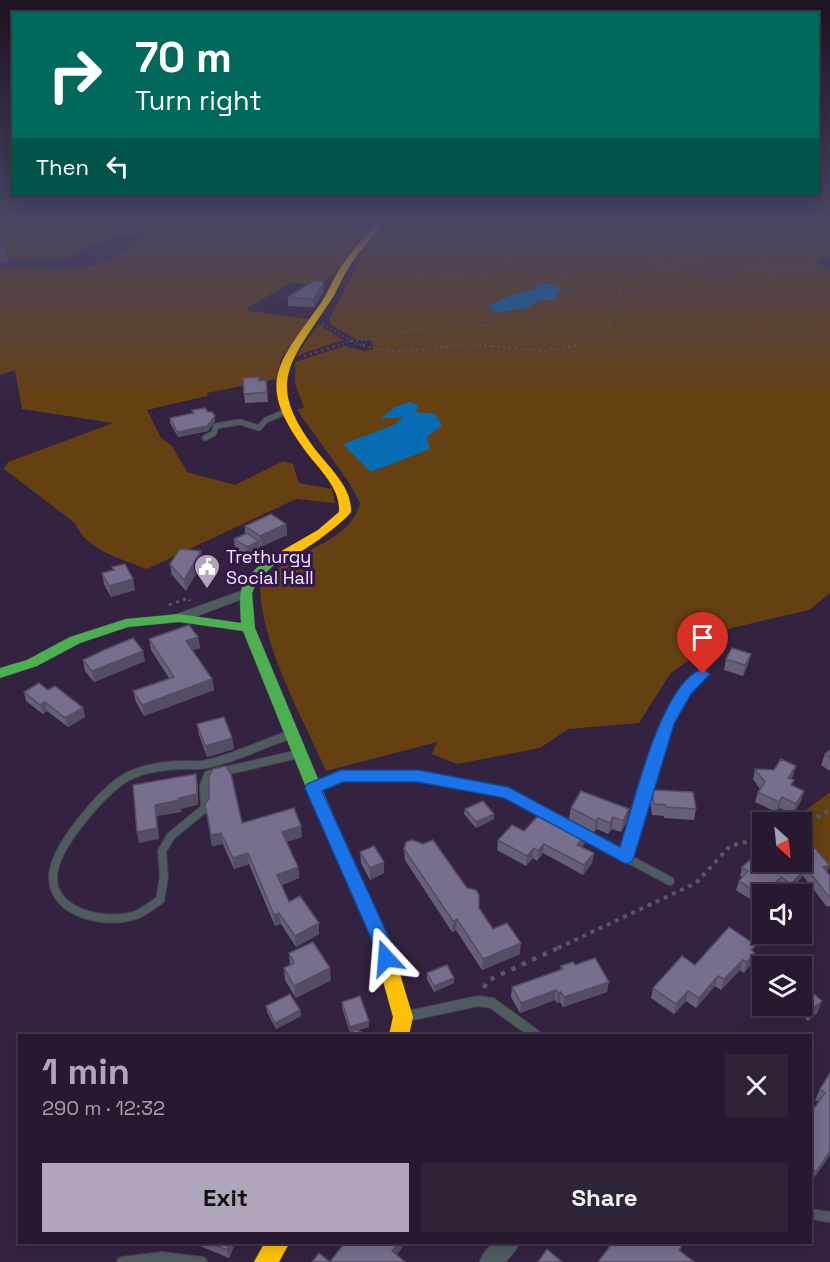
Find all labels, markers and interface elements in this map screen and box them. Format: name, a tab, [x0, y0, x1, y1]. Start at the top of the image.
text: 70 m	[135, 31, 232, 84]
icon: right	[36, 36, 114, 114]
text: Turn right	[135, 83, 262, 118]
icon: left	[101, 150, 134, 183]
text: Then	[36, 153, 89, 181]
place label: Trethurgy Social Hall	[226, 545, 314, 589]
public building icon: Trethurgy Social Hall	[192, 552, 222, 590]
pin	[677, 612, 728, 674]
icon: arrive	[686, 621, 719, 654]
north arrow	[752, 812, 812, 872]
map controls	[752, 812, 812, 1016]
button: sound	[752, 884, 812, 944]
position arrow	[354, 926, 418, 990]
button: layers	[752, 956, 812, 1016]
text: 1 min	[42, 1049, 130, 1095]
button: close	[725, 1054, 788, 1117]
text: 290 m · 12:32	[42, 1095, 165, 1121]
button: Exit	[42, 1163, 409, 1232]
button: Share	[421, 1163, 788, 1232]

